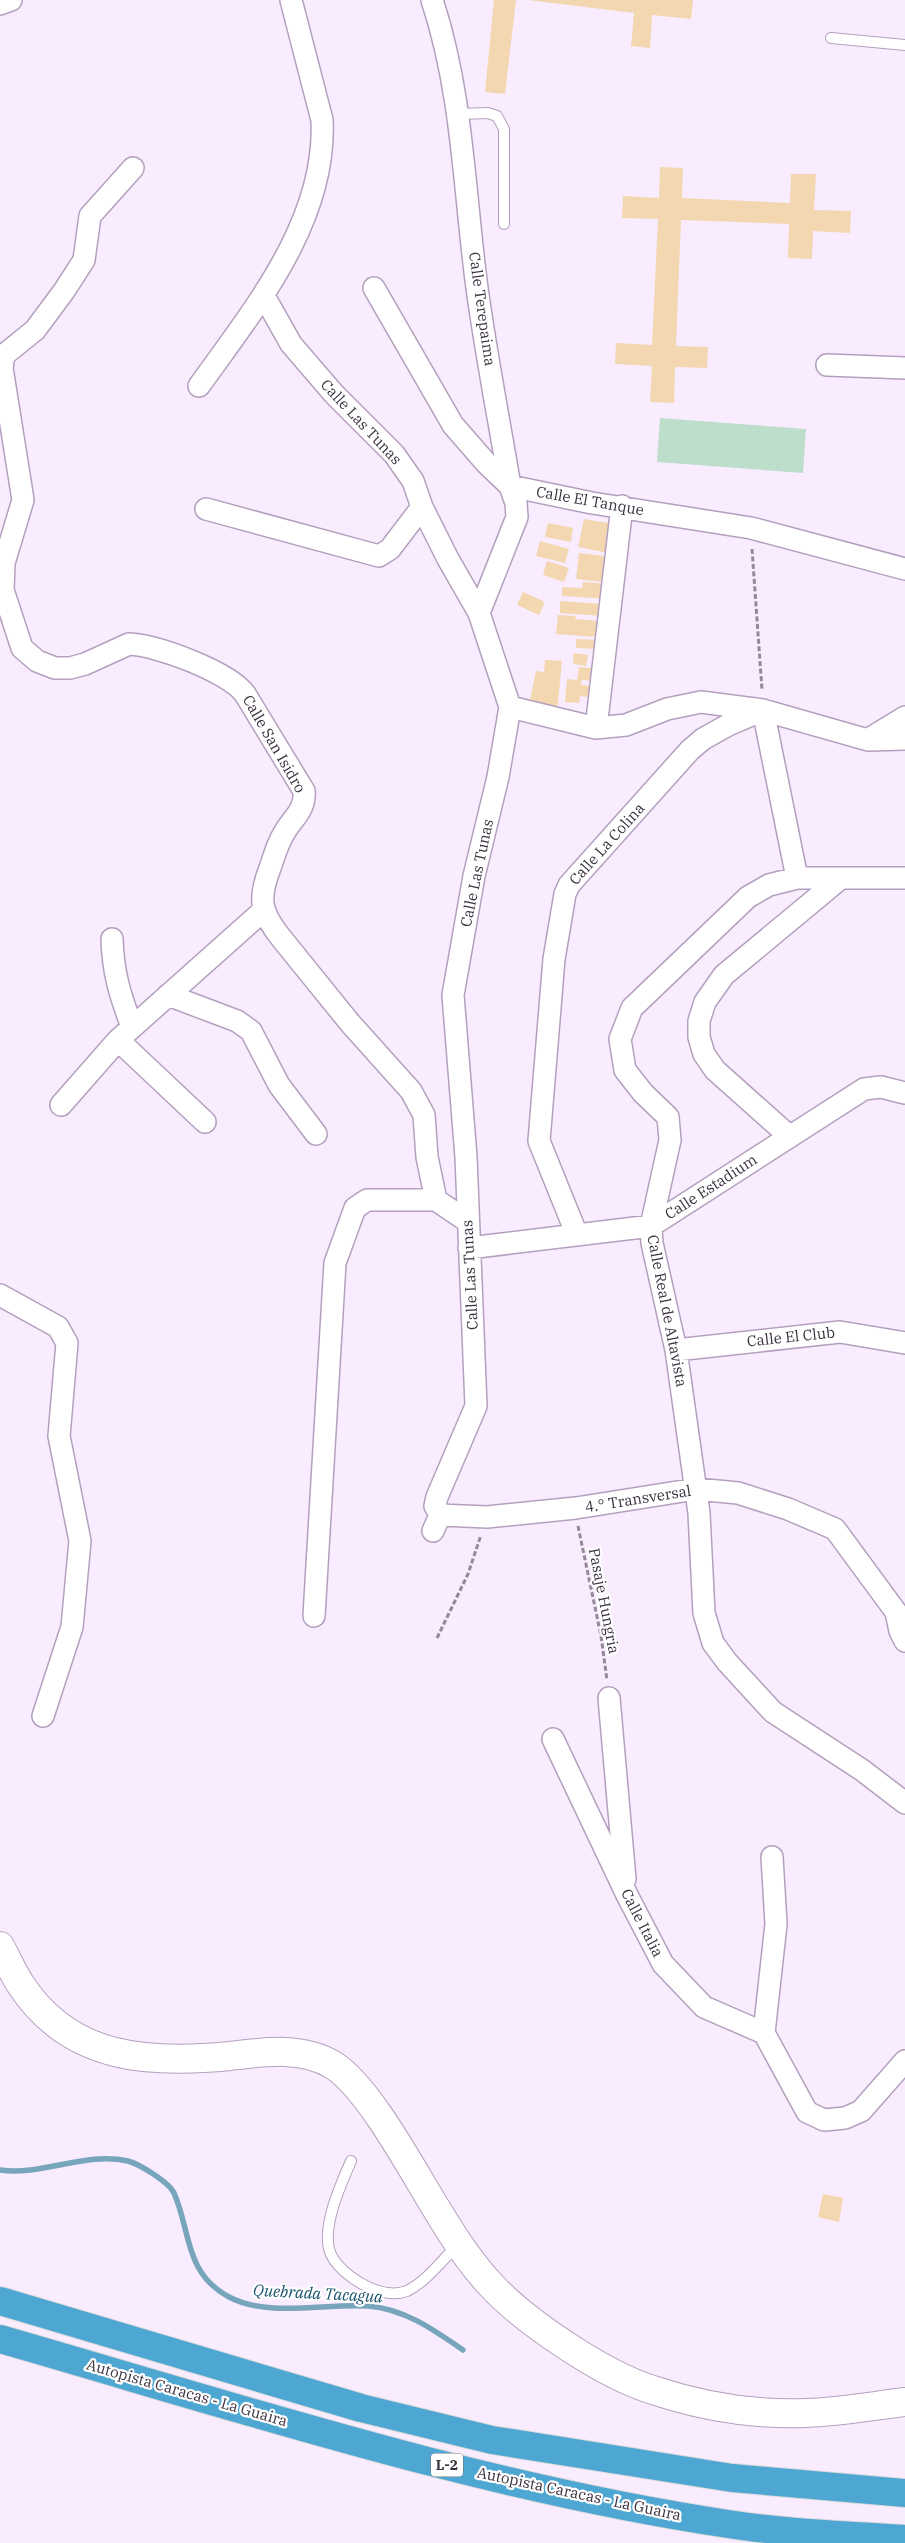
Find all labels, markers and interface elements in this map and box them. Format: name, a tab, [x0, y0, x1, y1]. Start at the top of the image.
street label: Calle Terepaima	[465, 251, 500, 367]
street label: Calle Las Tunas	[317, 375, 406, 468]
street label: Calle El Tanque	[535, 482, 645, 519]
street label: Calle San Isidro	[239, 691, 310, 796]
street label: Calle La Colina	[565, 799, 648, 889]
street label: Calle Las Tunas	[456, 817, 497, 929]
street label: Calle Estadium	[661, 1150, 760, 1223]
street label: Calle Las Tunas	[457, 1220, 482, 1330]
street label: Calle Real de Altavista	[643, 1233, 692, 1389]
street label: Calle El Club	[746, 1322, 836, 1351]
street label: 4.° Transversal	[583, 1481, 692, 1516]
street label: Pasaje Hungria	[585, 1546, 624, 1655]
street label: Calle Italia	[617, 1885, 668, 1960]
water label: Quebrada Tacagua	[253, 2280, 384, 2306]
street label: Autopista Caracas - La Guaira	[84, 2355, 290, 2430]
road number: L-2	[431, 2454, 463, 2476]
street label: Autopista Caracas - La Guaira	[475, 2463, 683, 2524]

